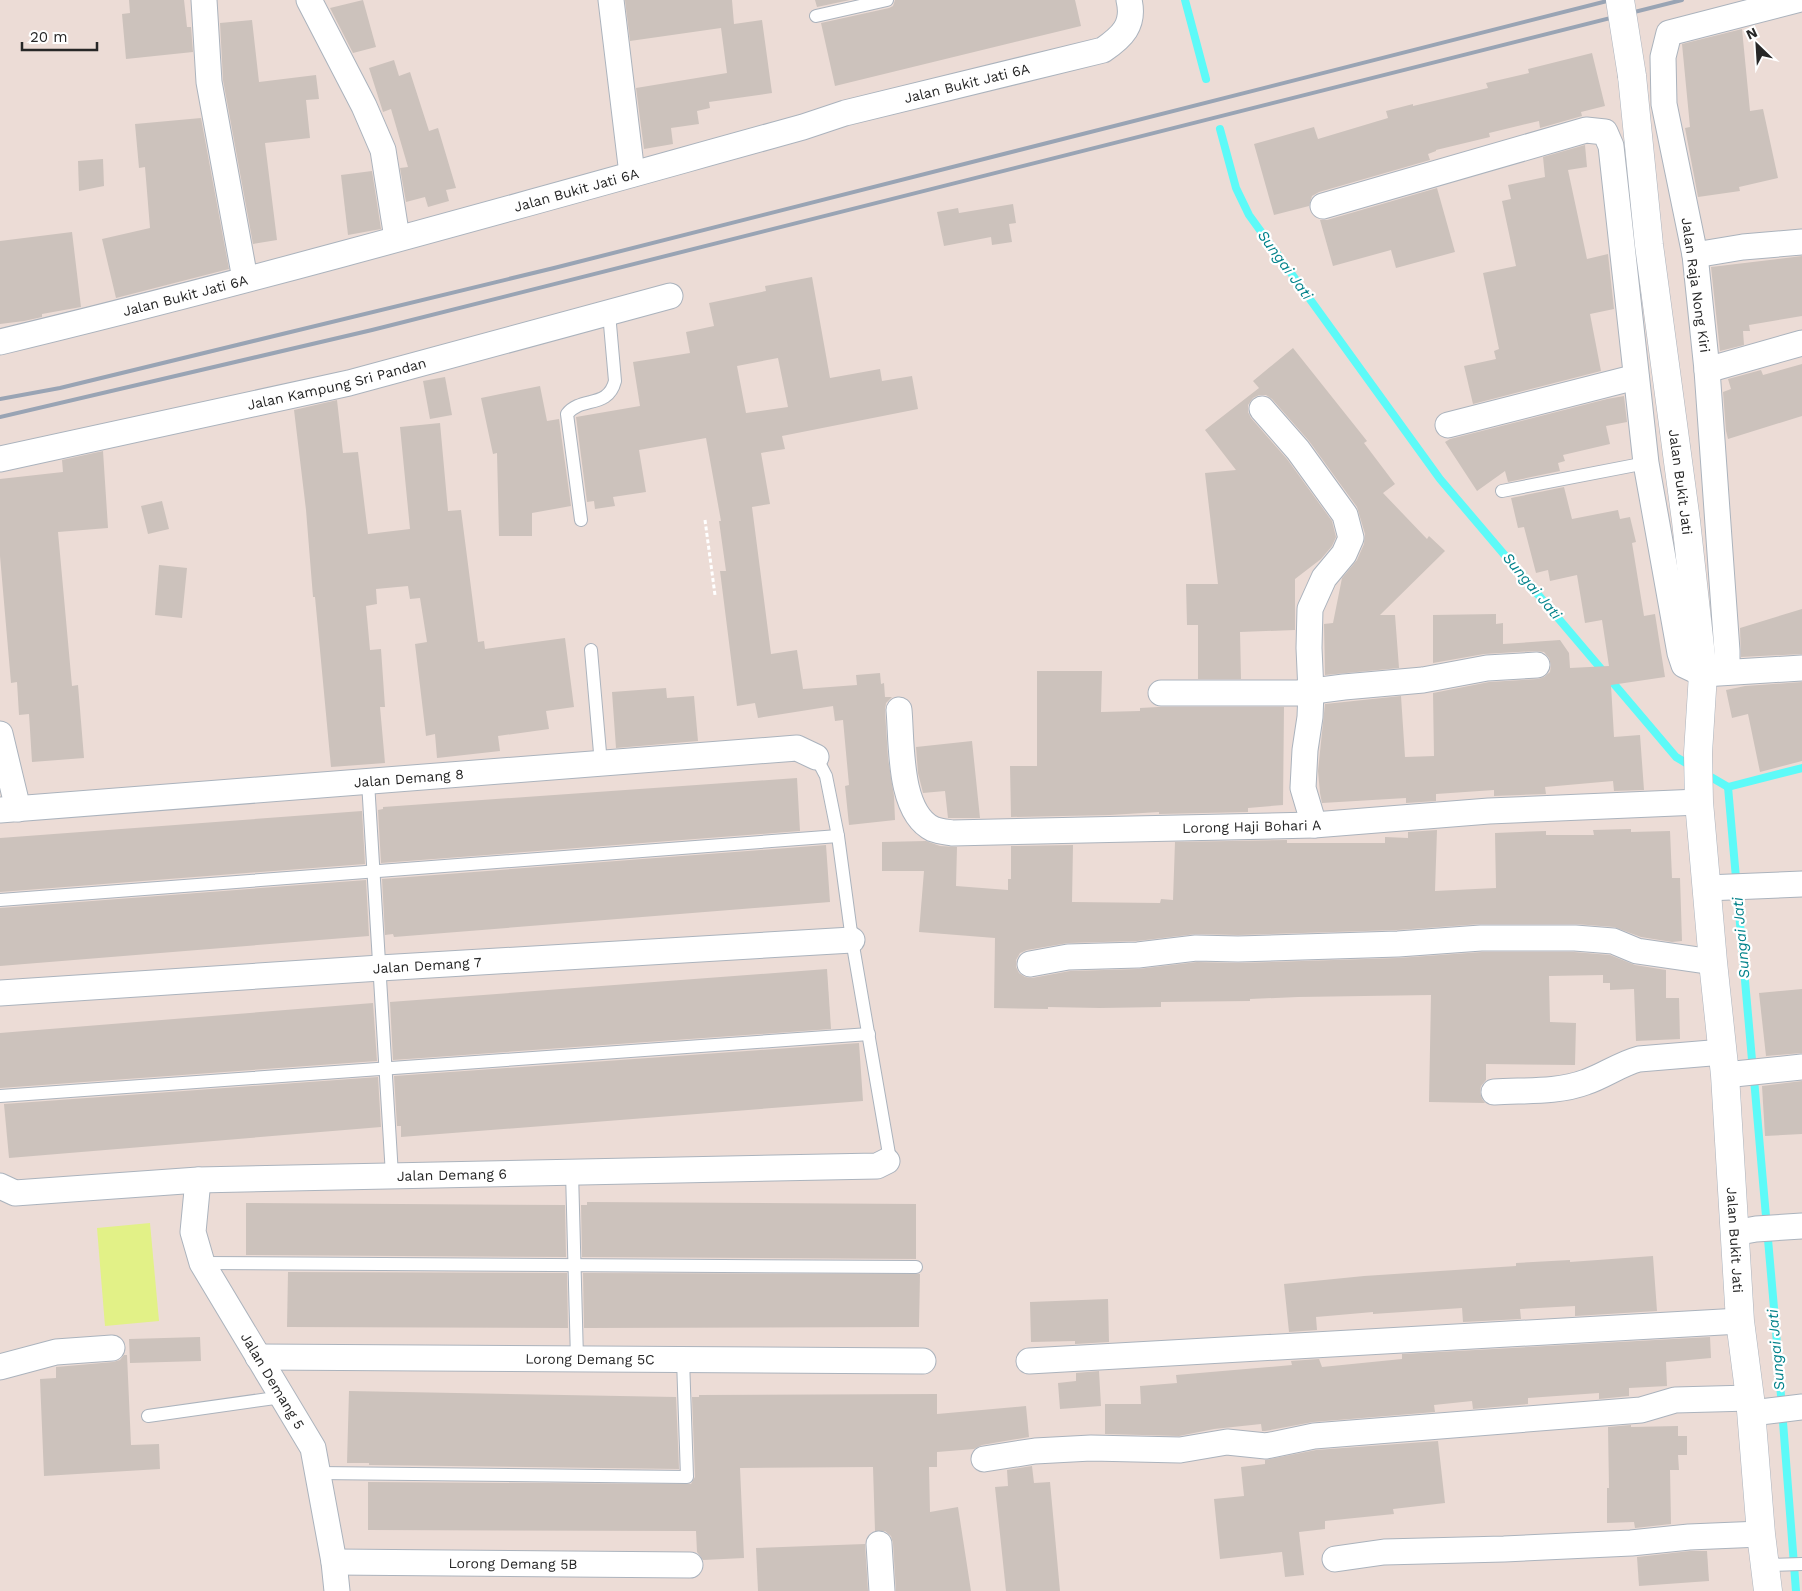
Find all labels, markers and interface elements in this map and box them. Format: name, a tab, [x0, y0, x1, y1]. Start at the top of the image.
scale bar	[22, 20, 98, 52]
north arrow	[1732, 20, 1782, 70]
text: N	[1743, 24, 1760, 43]
text: 20 m	[30, 28, 68, 46]
street label: Jalan Bukit Jati 6A	[902, 60, 1031, 106]
street label: Jalan Bukit Jati 6A	[512, 165, 640, 215]
street label: Jalan Raja Nong Kiri	[1679, 216, 1713, 354]
water label: Sungai Jati	[1254, 227, 1317, 304]
street label: Jalan Bukit Jati 6A	[121, 272, 250, 319]
street label: Jalan Kampung Sri Pandan	[246, 354, 428, 413]
street label: Jalan Bukit Jati	[1666, 428, 1695, 536]
water label: Sungai Jati	[1499, 549, 1566, 624]
street label: Jalan Demang 8	[353, 766, 464, 790]
street label: Lorong Haji Bohari A	[1182, 816, 1322, 836]
water label: Sungai Jati	[1728, 895, 1754, 979]
street label: Jalan Demang 7	[372, 954, 482, 976]
street label: Jalan Demang 6	[397, 1166, 507, 1184]
street label: Jalan Bukit Jati	[1724, 1187, 1746, 1293]
water label: Sungai Jati	[1763, 1307, 1789, 1391]
street label: Jalan Demang 5	[238, 1330, 308, 1432]
street label: Lorong Demang 5C	[525, 1351, 655, 1367]
street label: Lorong Demang 5B	[448, 1555, 578, 1572]

